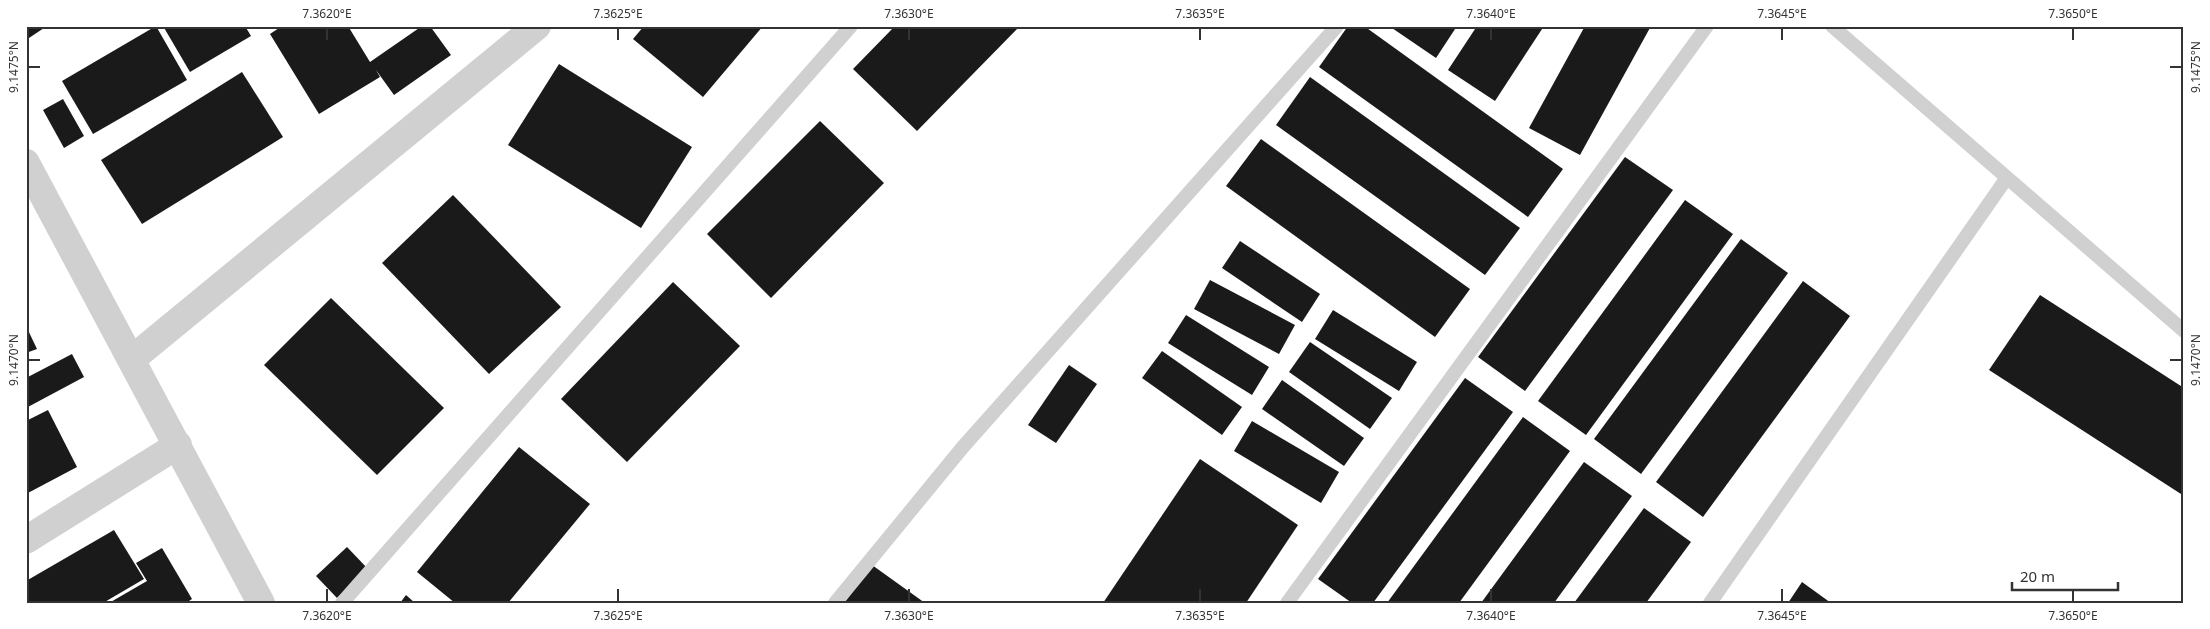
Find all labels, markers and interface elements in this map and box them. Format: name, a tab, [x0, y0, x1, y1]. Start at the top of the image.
text: 7.3620°E	[302, 5, 352, 22]
text: 7.3625°E	[593, 5, 643, 22]
text: 7.3630°E	[884, 5, 934, 22]
text: 7.3635°E	[1175, 5, 1225, 22]
text: 7.3640°E	[1466, 5, 1516, 22]
text: 7.3645°E	[1757, 5, 1807, 22]
text: 7.3650°E	[2048, 5, 2098, 22]
text: 9.1475°N	[5, 41, 22, 93]
text: 9.1475°N	[2187, 41, 2204, 93]
text: 9.1470°N	[5, 334, 22, 386]
text: 9.1470°N	[2187, 334, 2204, 386]
scale bar	[2012, 559, 2119, 591]
text: 20 m	[2020, 566, 2055, 586]
text: 7.3620°E	[302, 607, 352, 624]
text: 7.3625°E	[593, 607, 643, 624]
text: 7.3630°E	[884, 607, 934, 624]
text: 7.3635°E	[1175, 607, 1225, 624]
text: 7.3640°E	[1466, 607, 1516, 624]
text: 7.3645°E	[1757, 607, 1807, 624]
text: 7.3650°E	[2048, 607, 2098, 624]

